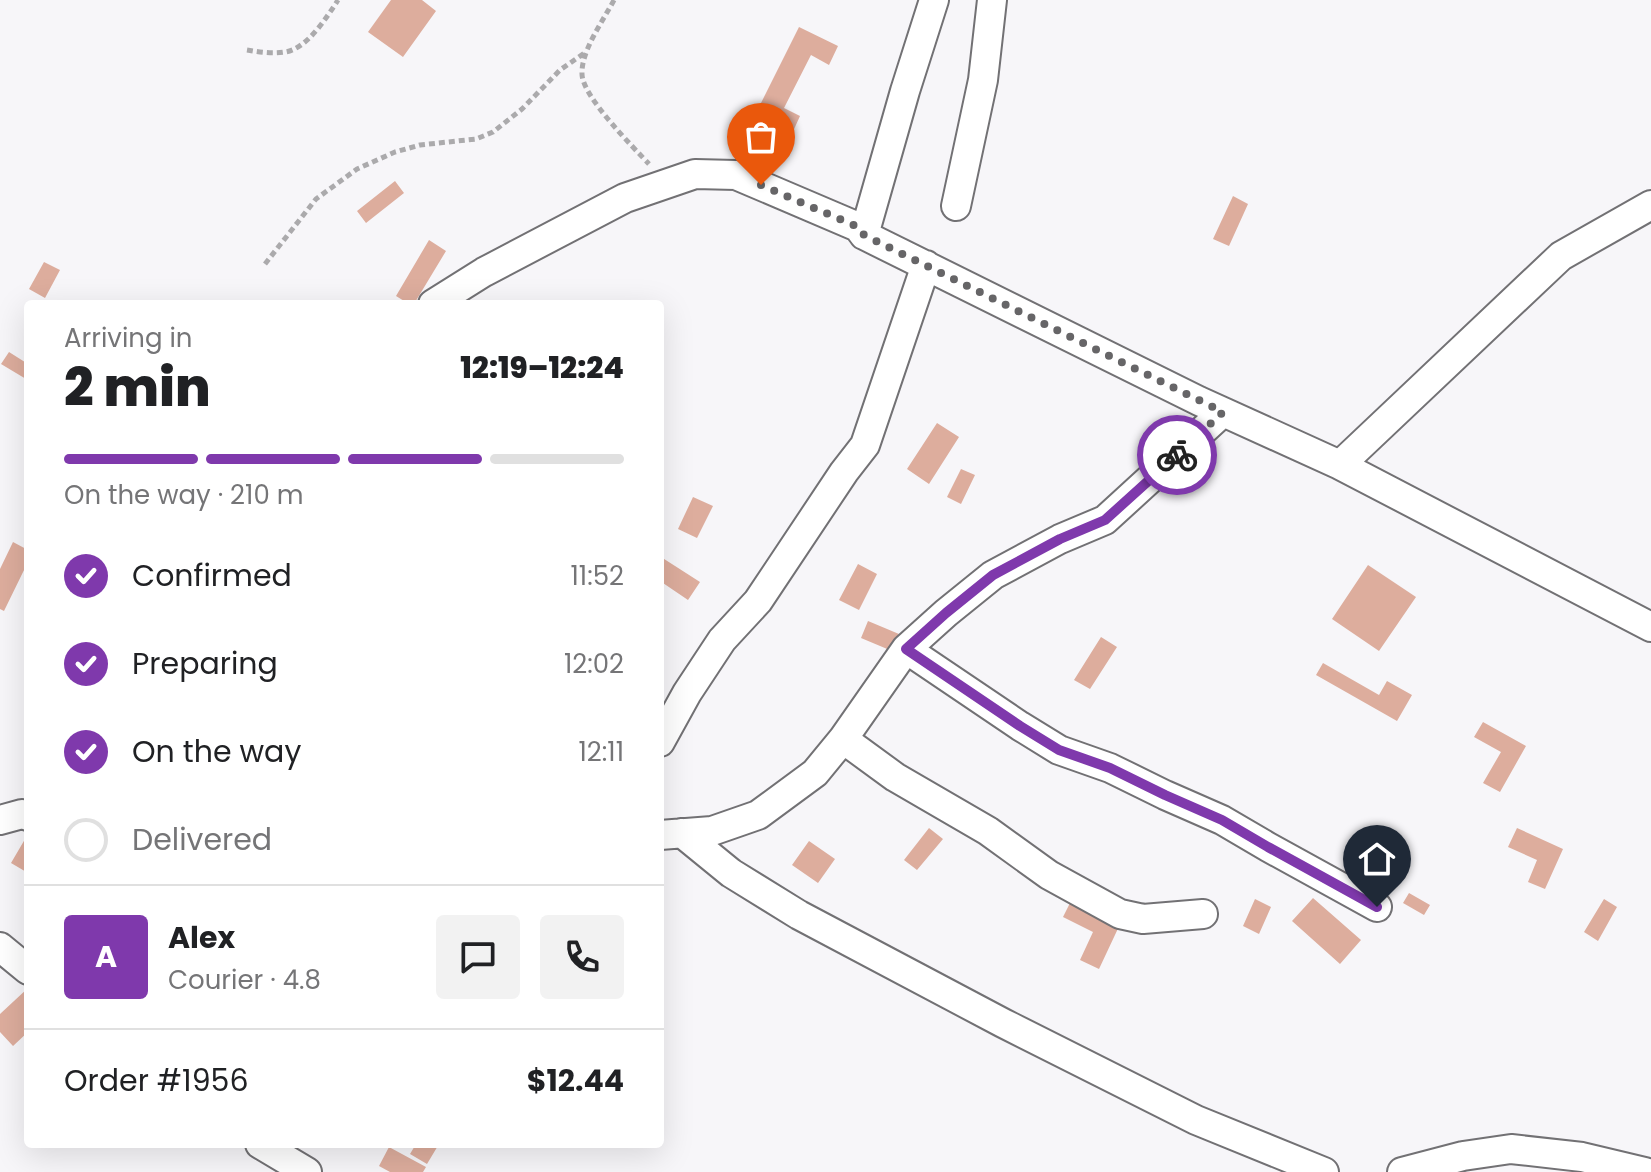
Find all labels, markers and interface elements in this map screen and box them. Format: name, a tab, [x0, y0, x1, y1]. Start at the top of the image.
pin	[727, 103, 795, 185]
icon: bag	[739, 115, 783, 159]
text: Arriving in	[64, 320, 193, 356]
text: 12:19–12:24	[460, 346, 624, 389]
text: 2 min	[64, 351, 211, 424]
courier	[1137, 415, 1217, 495]
icon: bike	[1155, 433, 1199, 477]
text: On the way · 210 m	[64, 477, 303, 513]
icon: check	[64, 554, 108, 598]
text: Confirmed	[132, 554, 292, 597]
text: 11:52	[571, 558, 624, 594]
icon: check	[64, 642, 108, 686]
text: Preparing	[132, 642, 278, 685]
text: 12:02	[564, 646, 624, 682]
icon: check	[64, 730, 108, 774]
text: On the way	[132, 730, 301, 773]
text: 12:11	[579, 734, 624, 770]
text: Delivered	[132, 818, 272, 861]
pin	[1343, 825, 1411, 907]
icon: home	[1355, 837, 1399, 881]
button: chat	[436, 915, 520, 999]
button: phone	[540, 915, 624, 999]
text: Alex	[168, 916, 235, 959]
text: A	[95, 935, 117, 978]
text: Courier · 4.8	[168, 962, 321, 998]
text: Order #1956	[64, 1059, 248, 1102]
text: $12.44	[527, 1059, 624, 1102]

